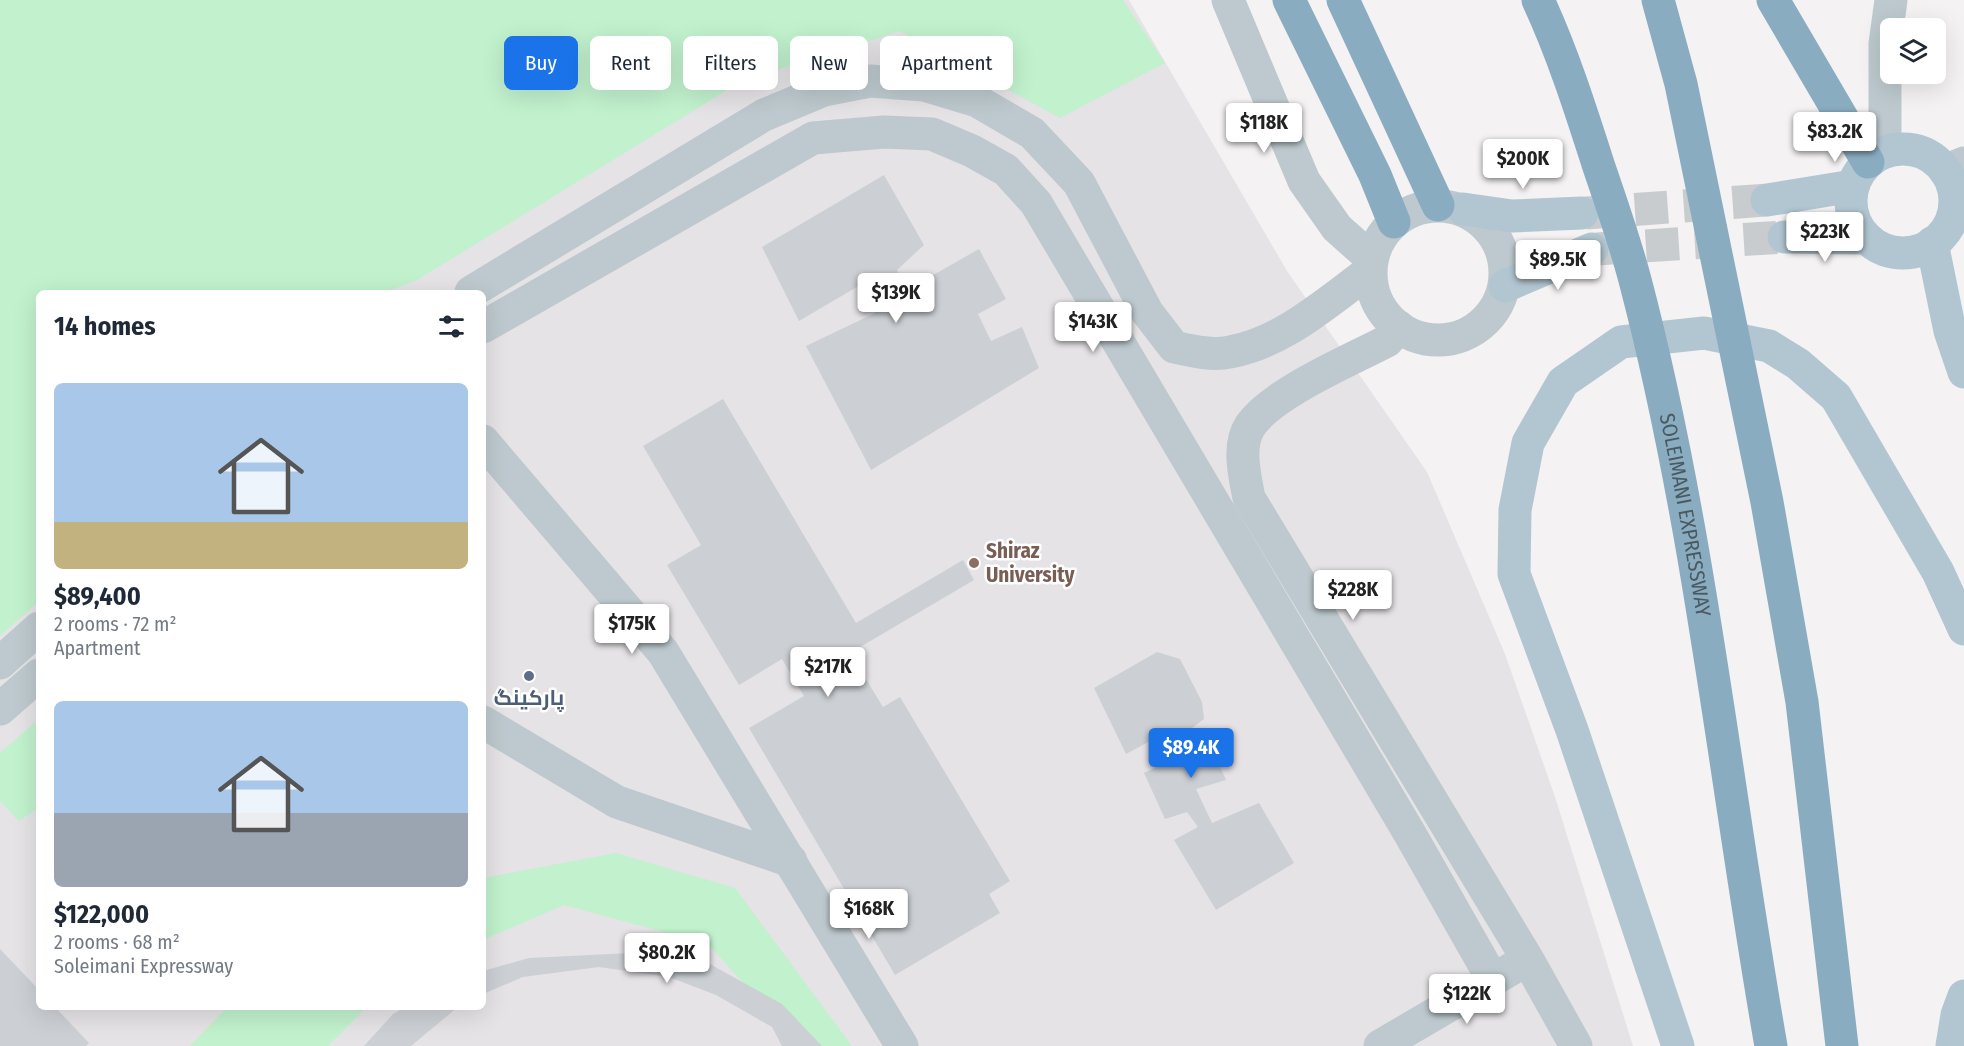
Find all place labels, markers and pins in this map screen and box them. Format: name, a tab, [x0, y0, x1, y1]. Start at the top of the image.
pin: $118K	[1222, 103, 1306, 154]
pin: $83.2K	[1786, 112, 1884, 163]
pin: $200K	[1481, 139, 1565, 190]
pin: $223K	[1783, 212, 1867, 263]
pin: $89.5K	[1509, 240, 1607, 291]
pin: $139K	[854, 273, 938, 324]
pin: $143K	[1051, 302, 1135, 353]
place label: Shiraz University	[986, 538, 1076, 588]
marker: Shiraz University	[967, 556, 981, 570]
pin: $228K	[1311, 570, 1395, 621]
pin: $175K	[590, 604, 674, 655]
pin: $217K	[786, 647, 870, 698]
marker: پارکینگ	[522, 669, 536, 683]
place label: پارکینگ	[494, 685, 564, 713]
pin: $89.4K	[1142, 728, 1240, 779]
pin: $168K	[827, 889, 911, 940]
pin: $80.2K	[618, 933, 716, 984]
pin: $122K	[1425, 974, 1509, 1025]

